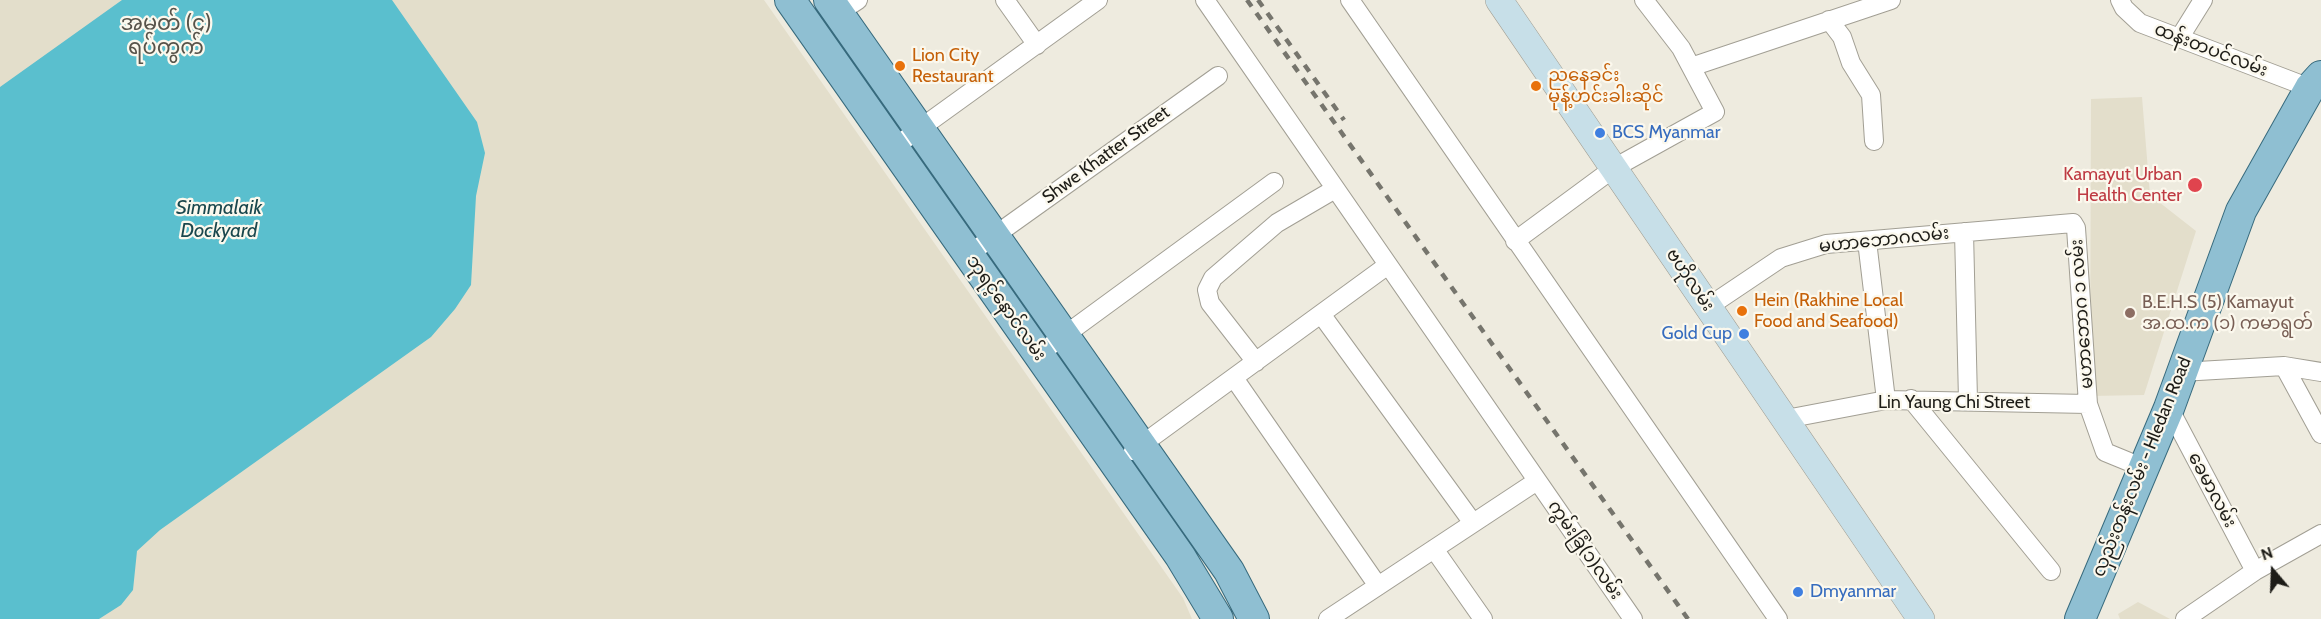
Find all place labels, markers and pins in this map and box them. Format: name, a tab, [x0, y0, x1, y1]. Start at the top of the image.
place label: Lion City Restaurant	[912, 45, 994, 88]
marker: Lion City Restaurant	[893, 59, 907, 73]
place label: ညနေခင်း မုန့်ဟင်းခါးဆိုင်	[1548, 65, 1664, 107]
marker: ညနေခင်း မုန့်ဟင်းခါးဆိုင်	[1529, 79, 1543, 93]
place label: BCS Myanmar	[1612, 122, 1720, 144]
marker: BCS Myanmar	[1593, 126, 1607, 140]
place label: Kamayut Urban Health Center	[2063, 164, 2182, 207]
marker: Kamayut Urban Health Center	[2186, 176, 2204, 194]
place label: Hein (Rakhine Local Food and Seafood)	[1754, 290, 1903, 332]
place label: B.E.H.S (5) Kamayut အ.ထ.က (၁) ကမာရွတ်	[2142, 292, 2313, 334]
marker: Hein (Rakhine Local Food and Seafood)	[1735, 304, 1749, 318]
marker: B.E.H.S (5) Kamayut အ.ထ.က (၁) ကမာရွတ်	[2123, 306, 2137, 320]
place label: Gold Cup	[1662, 323, 1732, 345]
marker: Gold Cup	[1737, 327, 1751, 341]
place label: Dmyanmar	[1810, 581, 1896, 603]
marker: Dmyanmar	[1791, 585, 1805, 599]

